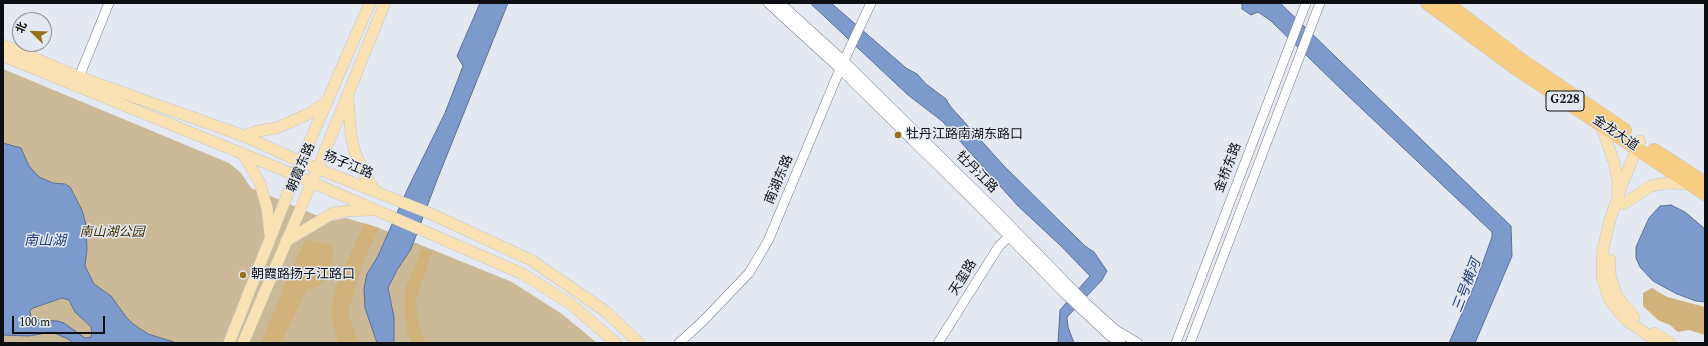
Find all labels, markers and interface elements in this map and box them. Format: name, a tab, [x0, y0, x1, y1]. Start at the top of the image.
north arrow	[12, 12, 52, 52]
text: 北	[11, 19, 31, 36]
road number: G228	[1546, 91, 1584, 111]
street label: 金龙大道	[1589, 113, 1641, 155]
place label: 牡丹江路南湖东路口	[906, 127, 1023, 143]
marker: 牡丹江路南湖东路口	[893, 130, 903, 140]
street label: 朝霞东路	[285, 141, 319, 195]
street label: 金桥东路	[1212, 141, 1246, 195]
street label: 扬子江路	[321, 149, 375, 183]
street label: 牡丹江路	[952, 149, 1000, 197]
street label: 南湖东路	[763, 153, 797, 207]
park label: 南山湖公园	[80, 225, 144, 241]
water label: 南山湖	[24, 234, 66, 250]
street label: 天玺路	[947, 257, 981, 299]
water label: 三号横河	[1450, 257, 1486, 315]
place label: 朝霞路扬子江路口	[251, 267, 355, 283]
marker: 朝霞路扬子江路口	[238, 270, 248, 280]
scale bar	[14, 308, 107, 334]
text: 100 m	[19, 313, 50, 332]

